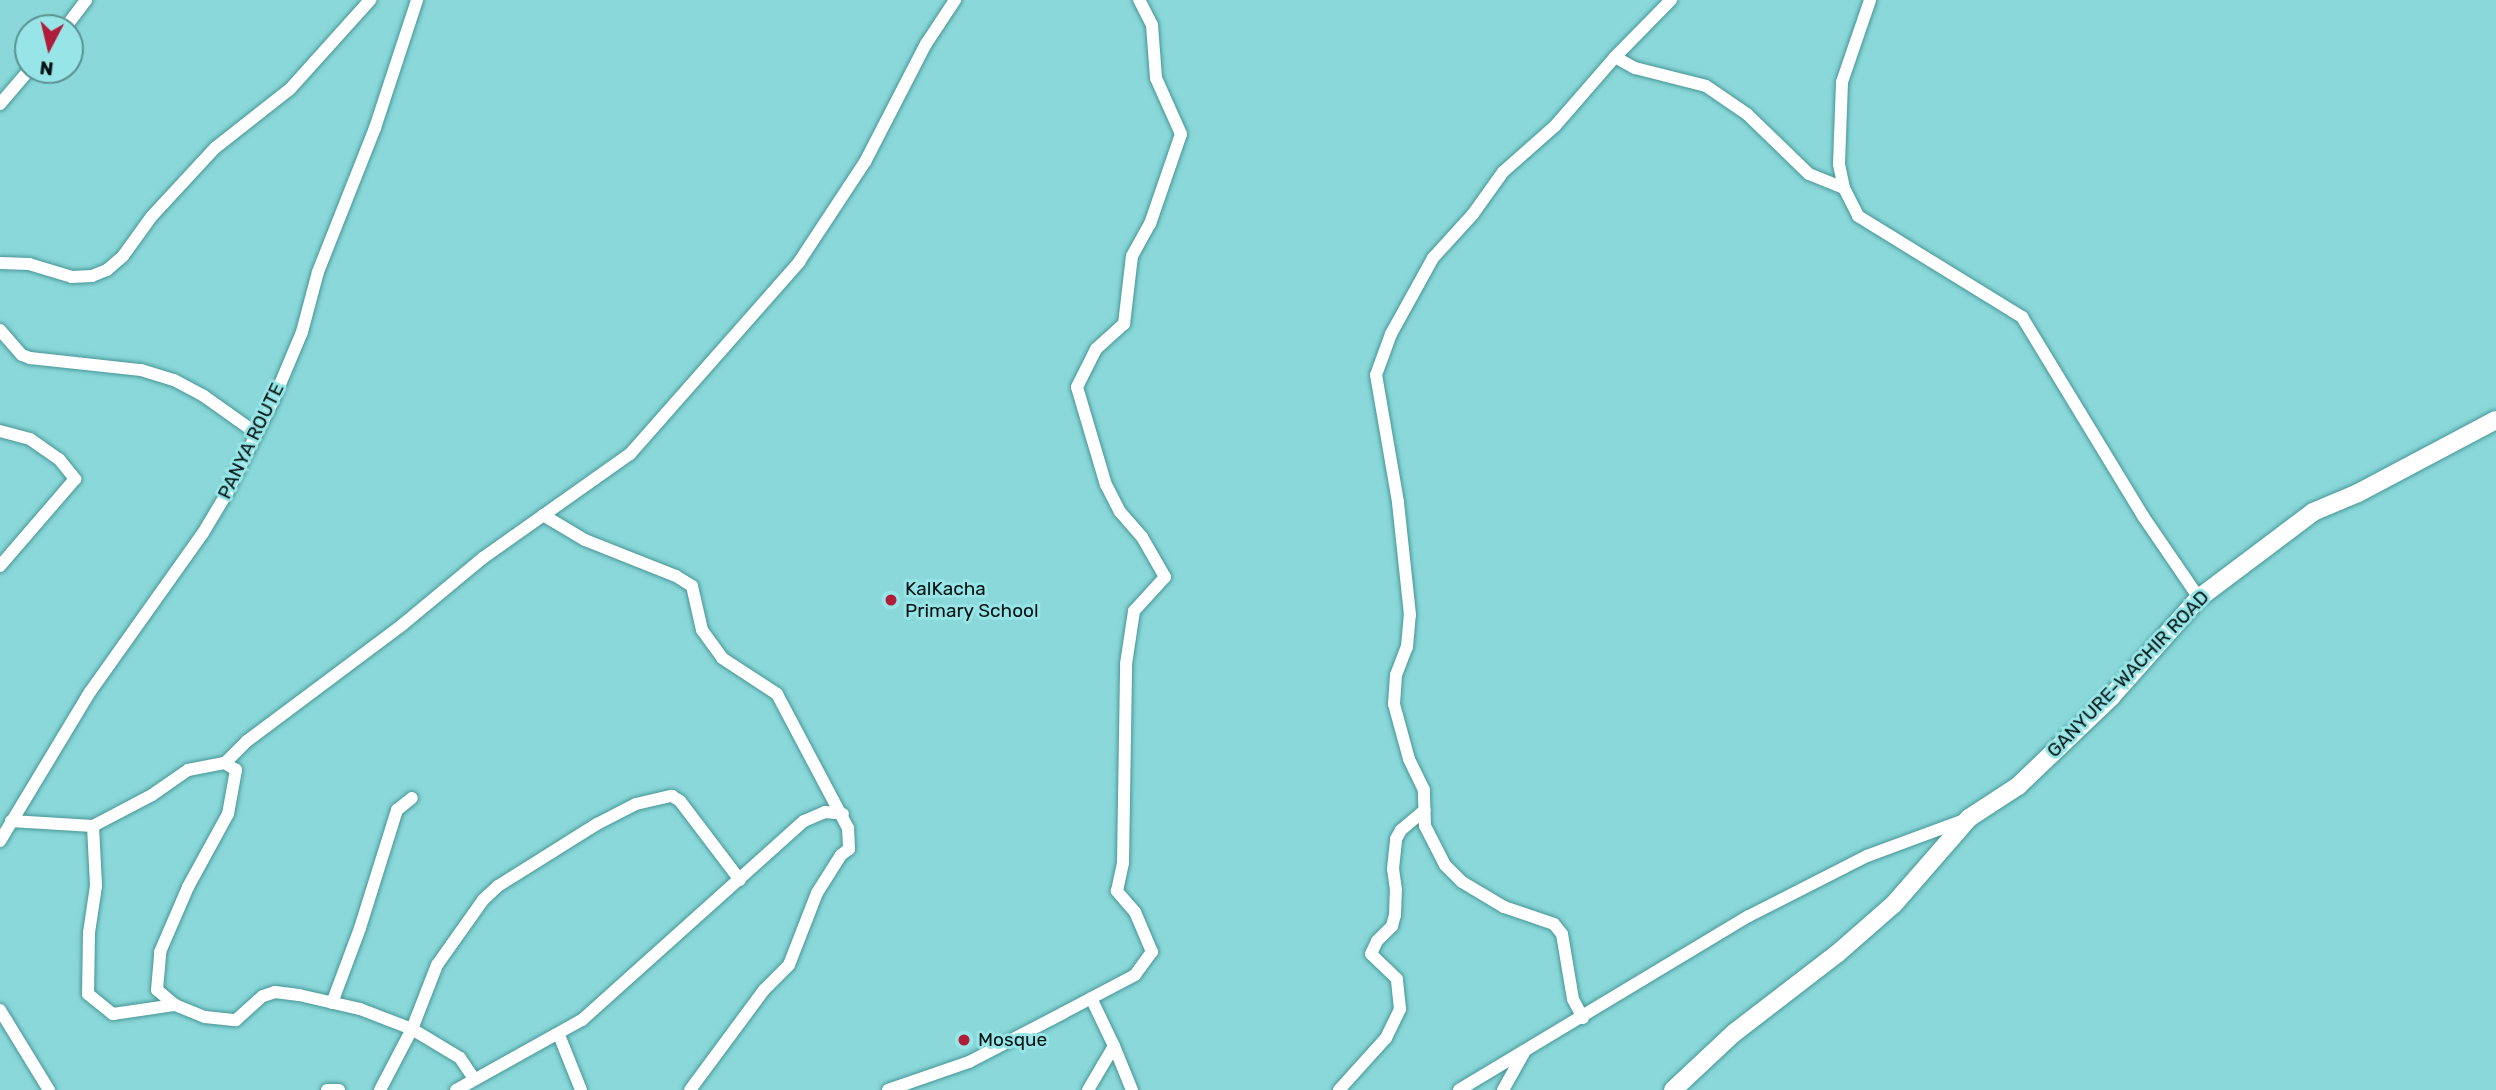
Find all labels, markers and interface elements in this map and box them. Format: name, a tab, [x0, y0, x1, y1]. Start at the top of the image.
north arrow	[14, 14, 84, 84]
text: N	[38, 56, 55, 81]
street label: PANYA ROUTE	[213, 379, 289, 503]
place label: KalKacha Primary School	[905, 578, 1039, 622]
street label: GANYURE-WACHIR ROAD	[2042, 586, 2214, 762]
marker: KalKacha Primary School	[883, 592, 899, 608]
place label: Mosque	[978, 1029, 1047, 1051]
marker: Mosque	[956, 1032, 972, 1048]

